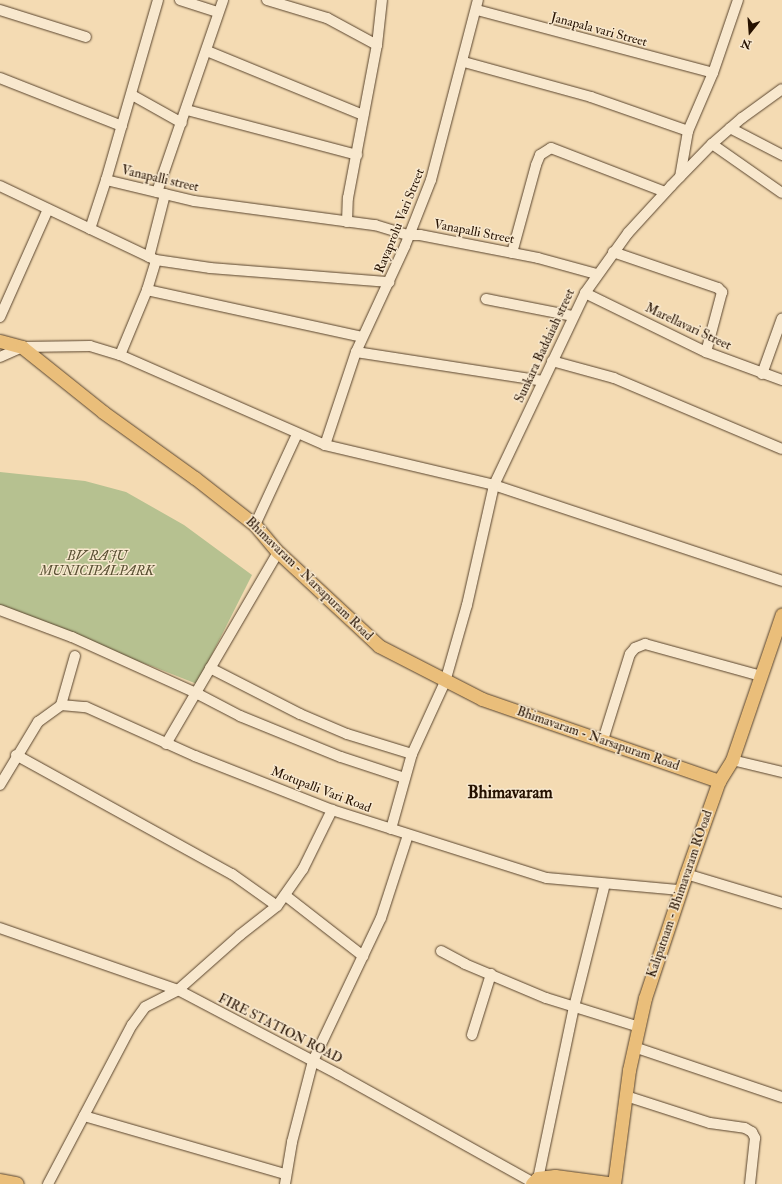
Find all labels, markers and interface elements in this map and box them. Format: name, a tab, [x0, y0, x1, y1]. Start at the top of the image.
street label: Janapala vari Street	[549, 10, 649, 50]
north arrow	[730, 12, 770, 52]
text: N	[740, 36, 753, 52]
street label: Vanapalli street	[120, 163, 200, 195]
street label: Rayaprolu Vari Street	[372, 166, 428, 276]
street label: Vanapalli Street	[432, 217, 516, 247]
street label: Sunkara Baddaiah street	[512, 287, 578, 405]
street label: Marellavari Street	[642, 300, 734, 354]
street label: Bhimavaram - Narsapuram Road	[242, 514, 376, 644]
park label: BV RAJU MUNICIPALPARK	[40, 549, 154, 580]
street label: Bhimavaram - Narsapuram Road	[515, 704, 681, 774]
street label: Motupalli Vari Road	[269, 764, 373, 816]
district label: Bhimavaram	[467, 783, 553, 803]
street label: Kalipatnam - Bhimavaram ROoad	[644, 808, 716, 980]
street label: FIRE STATION ROAD	[215, 991, 345, 1067]

